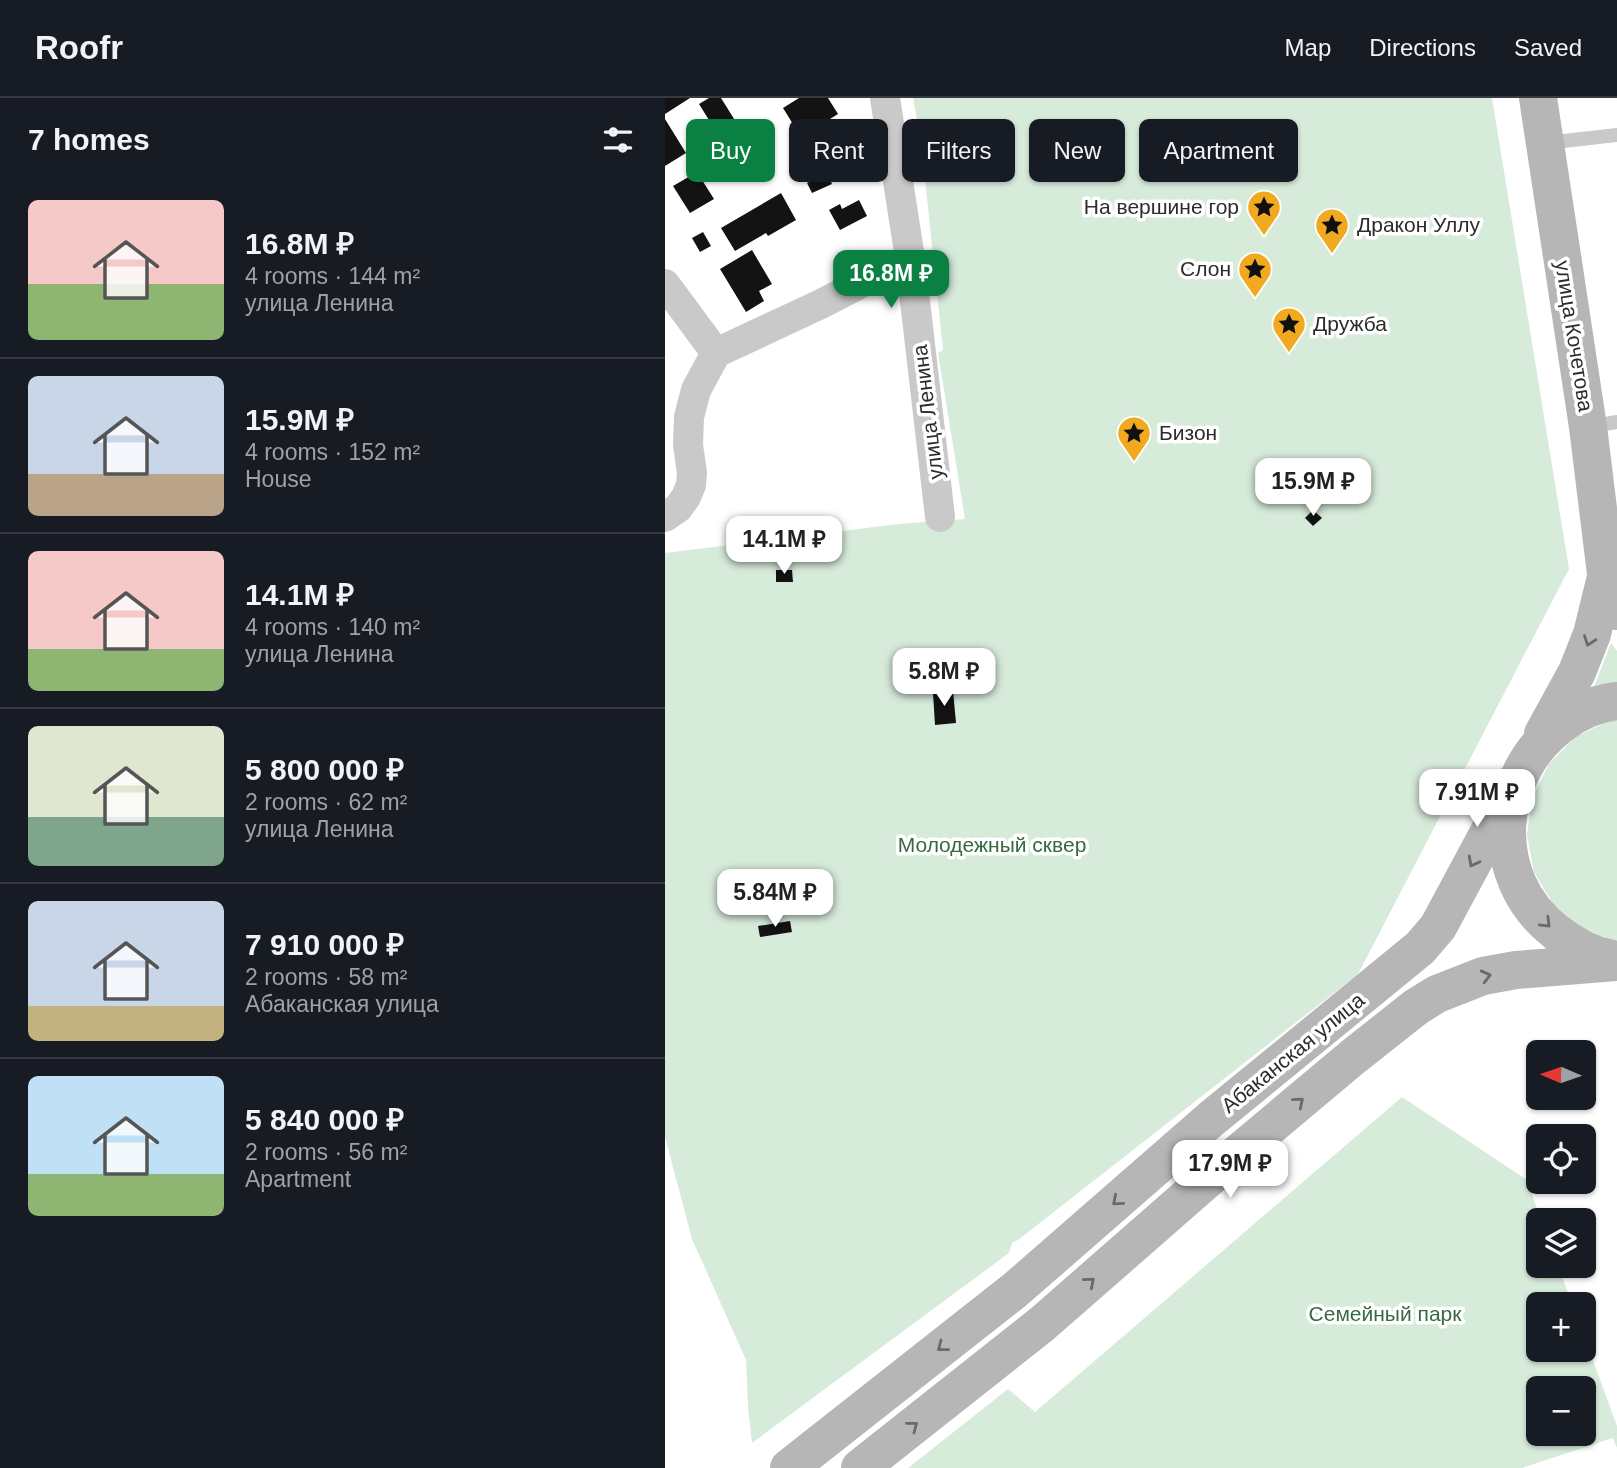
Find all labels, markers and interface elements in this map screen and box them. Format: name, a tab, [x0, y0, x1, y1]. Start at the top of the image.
text: Roofr	[35, 29, 123, 66]
text: Map	[1285, 34, 1331, 61]
text: Directions	[1369, 34, 1476, 61]
text: Saved	[1514, 34, 1582, 61]
chip: Buy	[686, 119, 775, 182]
chip: Rent	[789, 119, 888, 182]
chip: Filters	[902, 119, 1015, 182]
chip: New	[1029, 119, 1125, 182]
chip: Apartment	[1139, 119, 1298, 182]
icon: filters	[599, 121, 637, 159]
text: 7 homes	[28, 123, 150, 156]
place icon: На вершине гор	[1245, 188, 1283, 237]
place label: На вершине гор	[1084, 195, 1239, 218]
place icon: Дракон Уллу	[1313, 206, 1351, 255]
place label: Дракон Уллу	[1357, 213, 1481, 236]
text: 16.8M ₽	[245, 227, 354, 260]
icon: home	[84, 228, 168, 312]
pin: 16.8M ₽	[826, 250, 956, 310]
place icon: Слон	[1236, 250, 1274, 299]
place label: Слон	[1180, 257, 1231, 280]
street label: улица Кочетова	[1551, 259, 1598, 413]
text: 16.8M ₽	[849, 260, 933, 286]
text: 4 rooms · 144 m²	[245, 263, 420, 289]
text: улица Ленина	[245, 290, 394, 316]
place icon: Дружба	[1270, 305, 1308, 354]
place label: Дружба	[1313, 312, 1387, 335]
street label: улица Ленина	[908, 343, 947, 481]
text: 15.9M ₽	[245, 403, 354, 436]
icon: home	[84, 404, 168, 488]
place icon: Бизон	[1115, 414, 1153, 463]
place label: Бизон	[1159, 421, 1217, 444]
text: 4 rooms · 152 m²	[245, 439, 420, 465]
pin: 15.9M ₽	[1248, 458, 1378, 518]
text: House	[245, 466, 311, 492]
text: 15.9M ₽	[1271, 468, 1355, 494]
pin: 14.1M ₽	[719, 517, 849, 576]
text: 14.1M ₽	[742, 526, 826, 552]
text: 14.1M ₽	[245, 578, 354, 611]
icon: home	[84, 579, 168, 663]
text: 4 rooms · 140 m²	[245, 614, 420, 640]
one-way arrow	[1584, 634, 1598, 646]
text: улица Ленина	[245, 641, 394, 667]
pin: 5.8M ₽	[887, 648, 1001, 708]
text: 5.8M ₽	[909, 658, 979, 684]
text: 5 800 000 ₽	[245, 753, 404, 786]
icon: home	[84, 754, 168, 838]
pin: 7.91M ₽	[1412, 770, 1542, 829]
text: 7.91M ₽	[1435, 779, 1519, 805]
text: 2 rooms · 62 m²	[245, 789, 407, 815]
text: улица Ленина	[245, 816, 394, 842]
park label: Молодежный сквер	[898, 833, 1086, 856]
one-way arrow	[1468, 855, 1481, 867]
pin: 5.84M ₽	[710, 870, 840, 929]
text: 5.84M ₽	[733, 879, 817, 905]
one-way arrow	[1538, 914, 1551, 927]
text: 7 910 000 ₽	[245, 928, 404, 961]
icon: home	[84, 929, 168, 1013]
text: 2 rooms · 58 m²	[245, 964, 407, 990]
one-way arrow	[1480, 970, 1492, 984]
street label: Абаканская улица	[1217, 988, 1369, 1117]
text: Абаканская улица	[245, 991, 439, 1017]
north arrow	[1526, 1040, 1596, 1110]
map controls	[1526, 1040, 1596, 1446]
one-way arrow	[1291, 1098, 1304, 1110]
text: 5 840 000 ₽	[245, 1103, 404, 1136]
icon: home	[84, 1104, 168, 1188]
button: locate	[1526, 1124, 1596, 1194]
text: 2 rooms · 56 m²	[245, 1139, 407, 1165]
pin: 17.9M ₽	[1165, 1140, 1295, 1200]
text: 17.9M ₽	[1188, 1150, 1272, 1176]
text: Apartment	[245, 1166, 351, 1192]
one-way arrow	[1112, 1193, 1125, 1205]
button: layers	[1526, 1208, 1596, 1278]
one-way arrow	[1082, 1278, 1095, 1290]
button: +	[1526, 1292, 1596, 1362]
park label: Семейный парк	[1309, 1302, 1462, 1325]
one-way arrow	[938, 1339, 950, 1352]
button: −	[1526, 1376, 1596, 1446]
one-way arrow	[906, 1421, 918, 1434]

